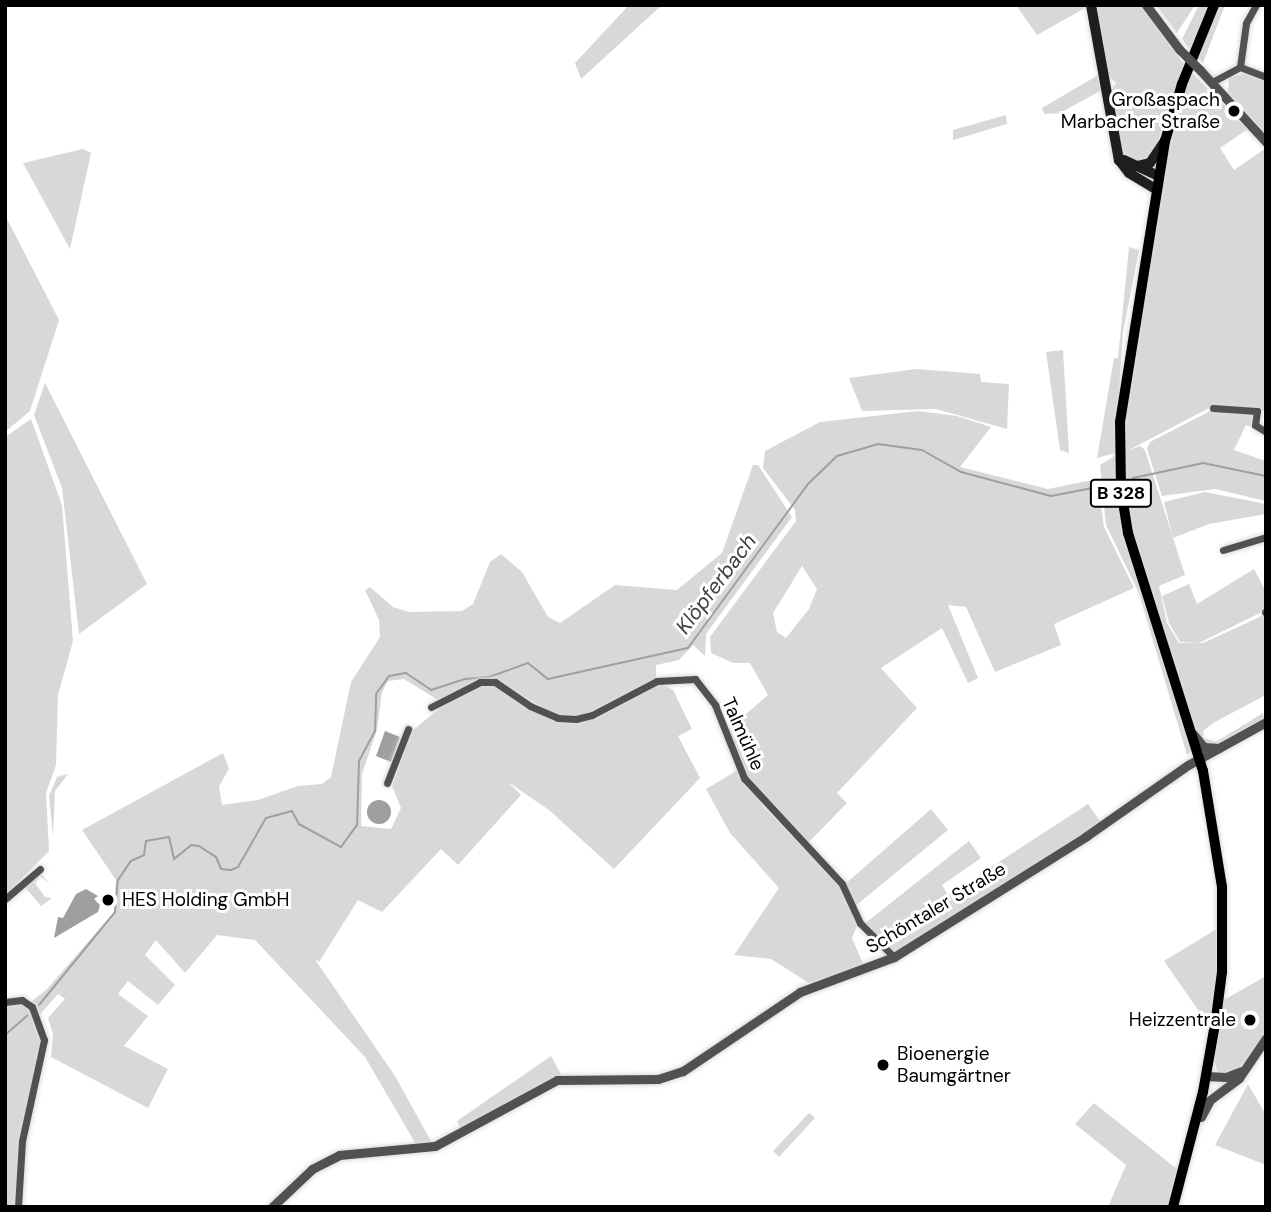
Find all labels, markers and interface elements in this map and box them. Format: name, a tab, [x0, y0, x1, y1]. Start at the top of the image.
place label: Großaspach Marbacher Straße	[1061, 89, 1220, 133]
marker: Großaspach Marbacher Straße	[1226, 103, 1242, 119]
road number: B 328	[1090, 478, 1152, 508]
water label: Klöpferbach	[670, 529, 762, 639]
street label: Talmühle	[717, 694, 769, 774]
street label: Schöntaler Straße	[862, 857, 1010, 959]
place label: HES Holding GmbH	[122, 889, 289, 911]
marker: HES Holding GmbH	[100, 892, 116, 908]
place label: Heizzentrale	[1129, 1009, 1236, 1031]
marker: Heizzentrale	[1242, 1012, 1258, 1028]
place label: Bioenergie Baumgärtner	[897, 1043, 1011, 1087]
marker: Bioenergie Baumgärtner	[875, 1057, 891, 1073]

